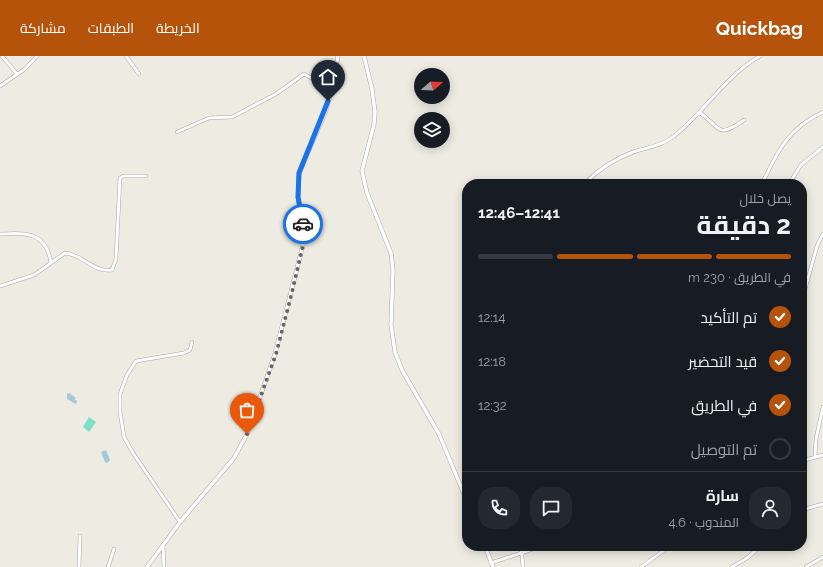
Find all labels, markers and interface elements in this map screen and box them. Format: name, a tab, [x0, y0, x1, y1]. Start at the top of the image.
text: Quickbag	[716, 17, 803, 39]
text: مشاركة	[20, 20, 66, 36]
text: الطبقات	[88, 20, 134, 36]
text: الخريطة	[156, 20, 200, 36]
pin	[311, 60, 345, 101]
icon: home	[317, 66, 339, 88]
north arrow	[414, 68, 450, 104]
map controls	[414, 68, 450, 148]
button: layers	[414, 112, 450, 148]
text: يصل خلال	[739, 191, 791, 206]
courier	[283, 204, 323, 244]
text: 12:41–12:46	[478, 204, 560, 222]
text: 2 دقيقة	[697, 210, 791, 240]
icon: car	[292, 213, 314, 235]
text: في الطريق · 230 m	[688, 270, 791, 285]
icon: check	[769, 306, 791, 328]
text: تم التأكيد	[700, 309, 757, 327]
text: 12:14	[478, 310, 505, 325]
icon: check	[769, 350, 791, 372]
text: قيد التحضير	[688, 353, 757, 371]
text: 12:18	[478, 354, 506, 369]
pin	[230, 393, 264, 434]
icon: check	[769, 394, 791, 416]
text: في الطريق	[691, 397, 757, 415]
text: 12:32	[478, 398, 507, 413]
icon: bag	[236, 399, 258, 421]
text: تم التوصيل	[691, 441, 757, 459]
button: phone	[478, 487, 520, 529]
button: chat	[530, 487, 572, 529]
text: سارة	[706, 487, 739, 505]
button: person	[749, 487, 791, 529]
text: المندوب · 4.6	[669, 515, 739, 530]

